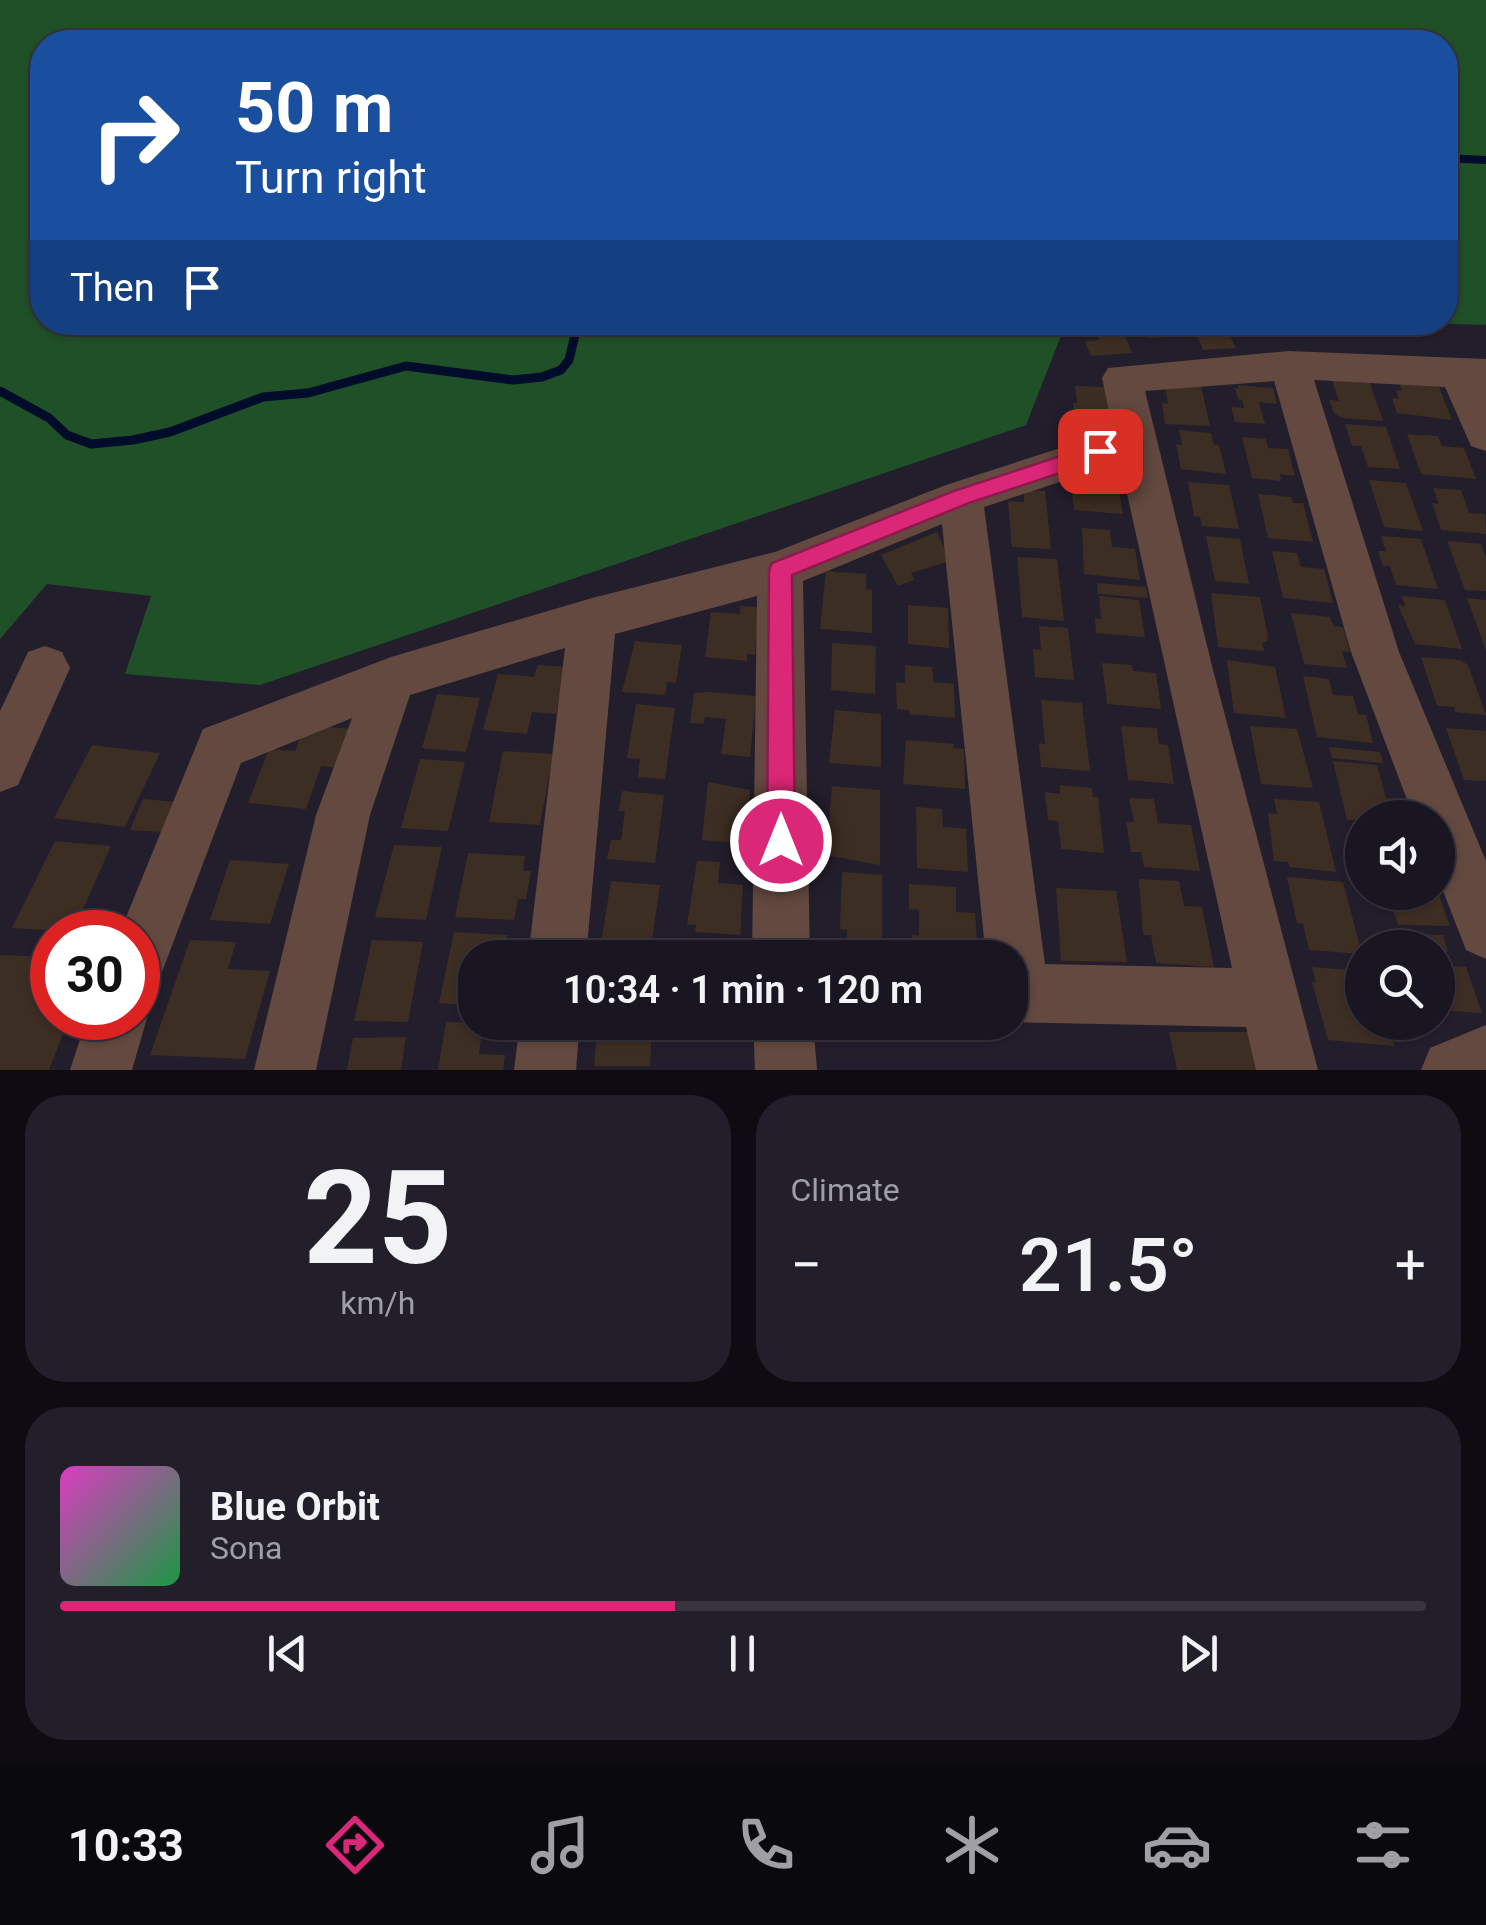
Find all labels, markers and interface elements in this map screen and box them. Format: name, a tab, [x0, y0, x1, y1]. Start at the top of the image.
text: 50 m	[235, 67, 393, 149]
icon: right	[70, 70, 200, 200]
text: Turn right	[235, 151, 427, 204]
icon: arrive	[175, 260, 230, 315]
text: Then	[70, 266, 155, 310]
pin	[1058, 409, 1143, 494]
icon: arrive	[1073, 424, 1128, 479]
position arrow	[729, 789, 833, 893]
map controls	[1345, 800, 1455, 1040]
button: sound	[1345, 800, 1455, 910]
speed limit sign: 30	[30, 910, 160, 1040]
button: search	[1345, 930, 1455, 1040]
text: 10:34 · 1 min · 120 m	[563, 968, 923, 1012]
text: 25	[303, 1142, 452, 1295]
text: Climate	[791, 1171, 900, 1209]
text: 21.5°	[1019, 1221, 1198, 1309]
text: −	[791, 1233, 822, 1297]
text: +	[1395, 1233, 1426, 1297]
text: km/h	[340, 1284, 415, 1322]
text: Blue Orbit	[210, 1485, 380, 1529]
text: Sona	[210, 1529, 282, 1567]
icon: previous	[260, 1626, 315, 1681]
icon: pause	[715, 1626, 770, 1681]
icon: next	[1171, 1626, 1226, 1681]
icon: directions	[320, 1810, 390, 1880]
icon: music	[525, 1810, 595, 1880]
icon: phone	[731, 1810, 801, 1880]
icon: climate	[937, 1810, 1007, 1880]
icon: car	[1142, 1810, 1212, 1880]
icon: filters	[1348, 1810, 1418, 1880]
text: 10:33	[68, 1819, 184, 1872]

